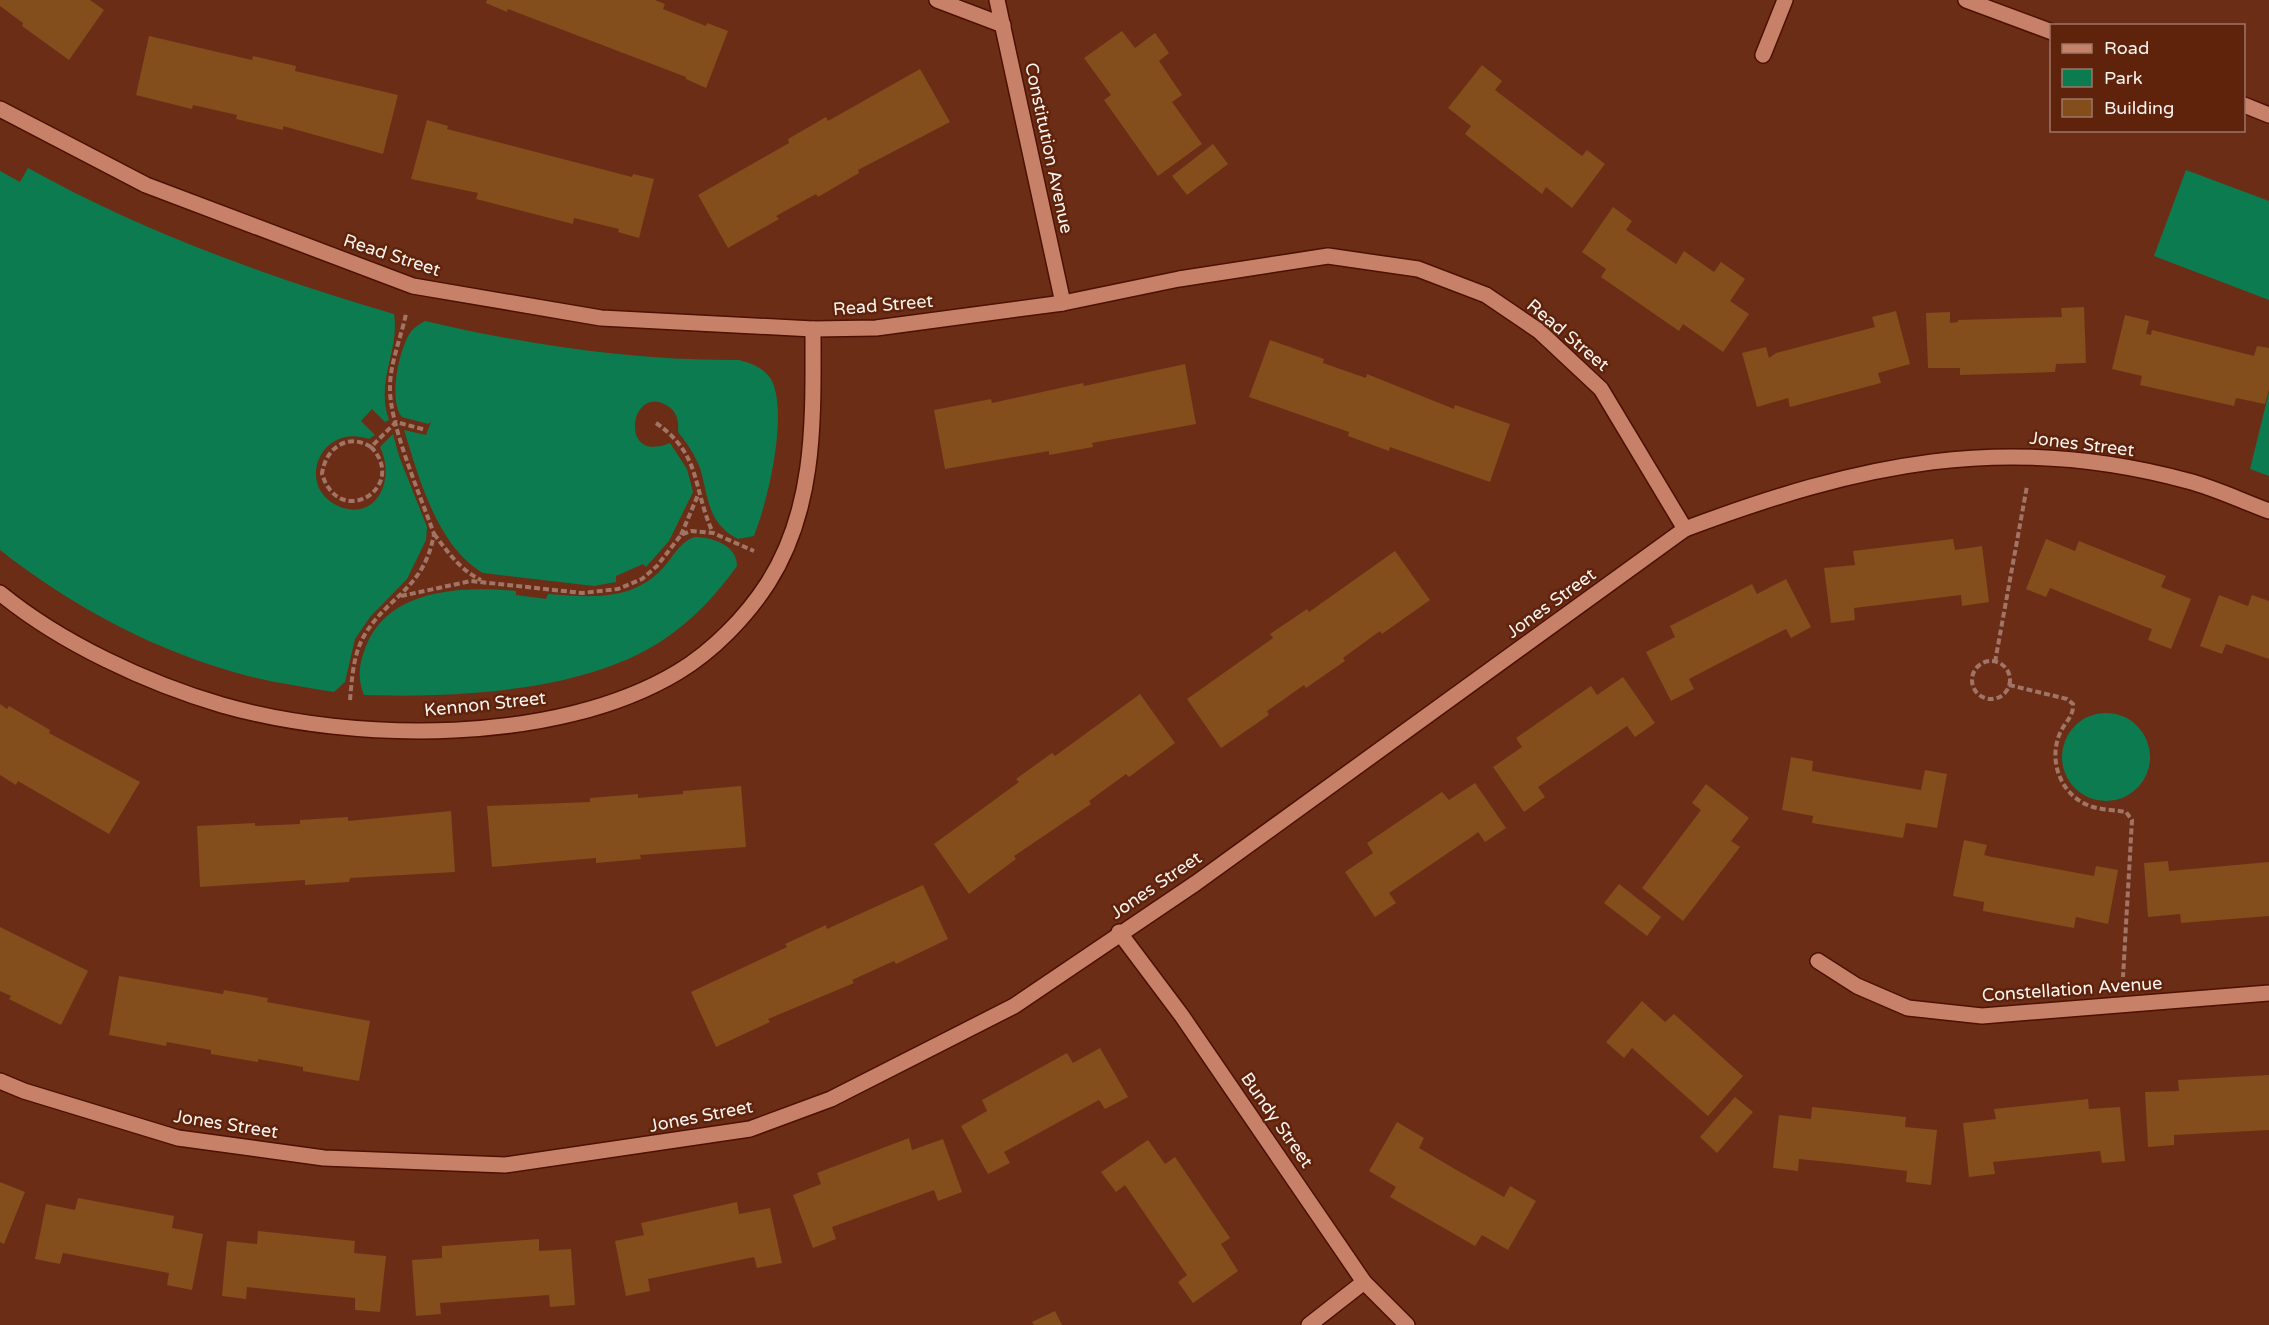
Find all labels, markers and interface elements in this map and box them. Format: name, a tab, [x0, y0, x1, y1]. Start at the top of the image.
legend	[2050, 24, 2245, 132]
text: Road	[2104, 37, 2149, 59]
street label: Constitution Avenue	[1020, 60, 1078, 236]
text: Park	[2104, 67, 2143, 89]
text: Building	[2104, 97, 2174, 119]
street label: Read Street	[341, 229, 443, 281]
street label: Read Street	[832, 290, 934, 320]
street label: Read Street	[1522, 294, 1614, 376]
street label: Jones Street	[2028, 427, 2136, 461]
street label: Jones Street	[1502, 563, 1600, 643]
street label: Kennon Street	[423, 687, 547, 721]
street label: Jones Street	[1106, 846, 1206, 924]
street label: Constellation Avenue	[1981, 972, 2163, 1006]
street label: Bundy Street	[1236, 1068, 1318, 1172]
street label: Jones Street	[647, 1095, 755, 1137]
street label: Jones Street	[172, 1105, 280, 1143]

